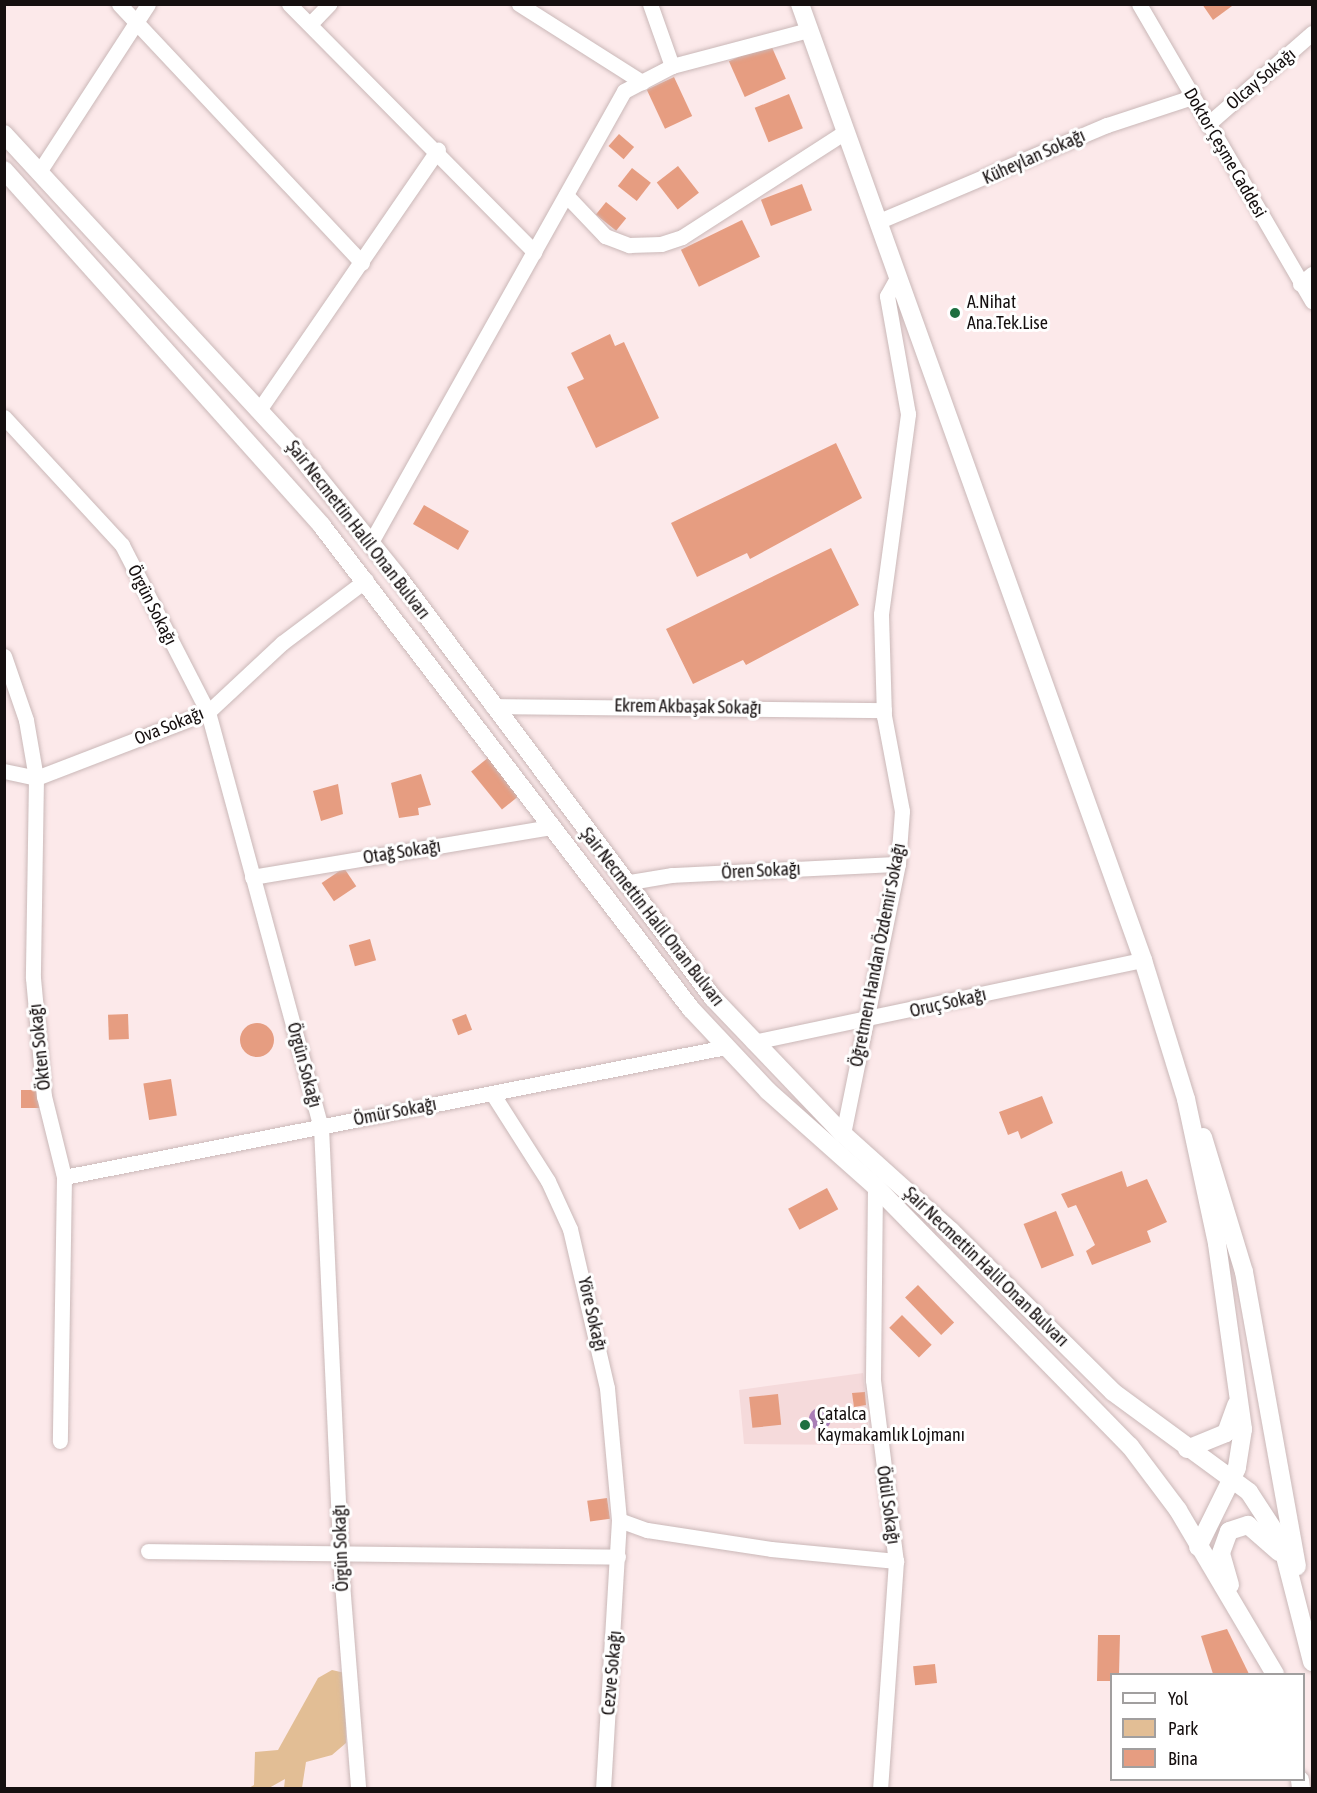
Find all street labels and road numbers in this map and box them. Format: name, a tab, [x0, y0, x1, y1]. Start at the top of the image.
street label: Olcay Sokağı	[1222, 44, 1300, 114]
street label: Doktor Çeşme Caddesi	[1179, 84, 1271, 222]
street label: Küheylan Sokağı	[979, 125, 1089, 189]
street label: Şair Necmettin Halil Onan Bulvarı	[282, 436, 434, 624]
street label: Örgün Sokağı	[123, 561, 181, 649]
street label: Ekrem Akbaşak Sokağı	[614, 695, 762, 719]
street label: Ova Sokağı	[131, 702, 207, 750]
street label: Şair Necmettin Halil Onan Bulvarı	[576, 823, 728, 1011]
street label: Otağ Sokağı	[362, 835, 442, 869]
street label: Öğretmen Handan Özdemir Sokağı	[846, 841, 910, 1069]
street label: Ören Sokağı	[721, 858, 801, 884]
street label: Oruç Sokağı	[908, 984, 988, 1022]
street label: Ökten Sokağı	[25, 1003, 55, 1091]
street label: Örgün Sokağı	[282, 1020, 326, 1110]
street label: Ömür Sokağı	[352, 1093, 438, 1131]
street label: Şair Necmettin Halil Onan Bulvarı	[899, 1183, 1073, 1351]
street label: Yöre Sokağı	[573, 1275, 611, 1353]
street label: Ödül Sokağı	[872, 1464, 904, 1546]
street label: Örgün Sokağı	[329, 1504, 353, 1592]
street label: Cezve Sokağı	[598, 1630, 626, 1716]

